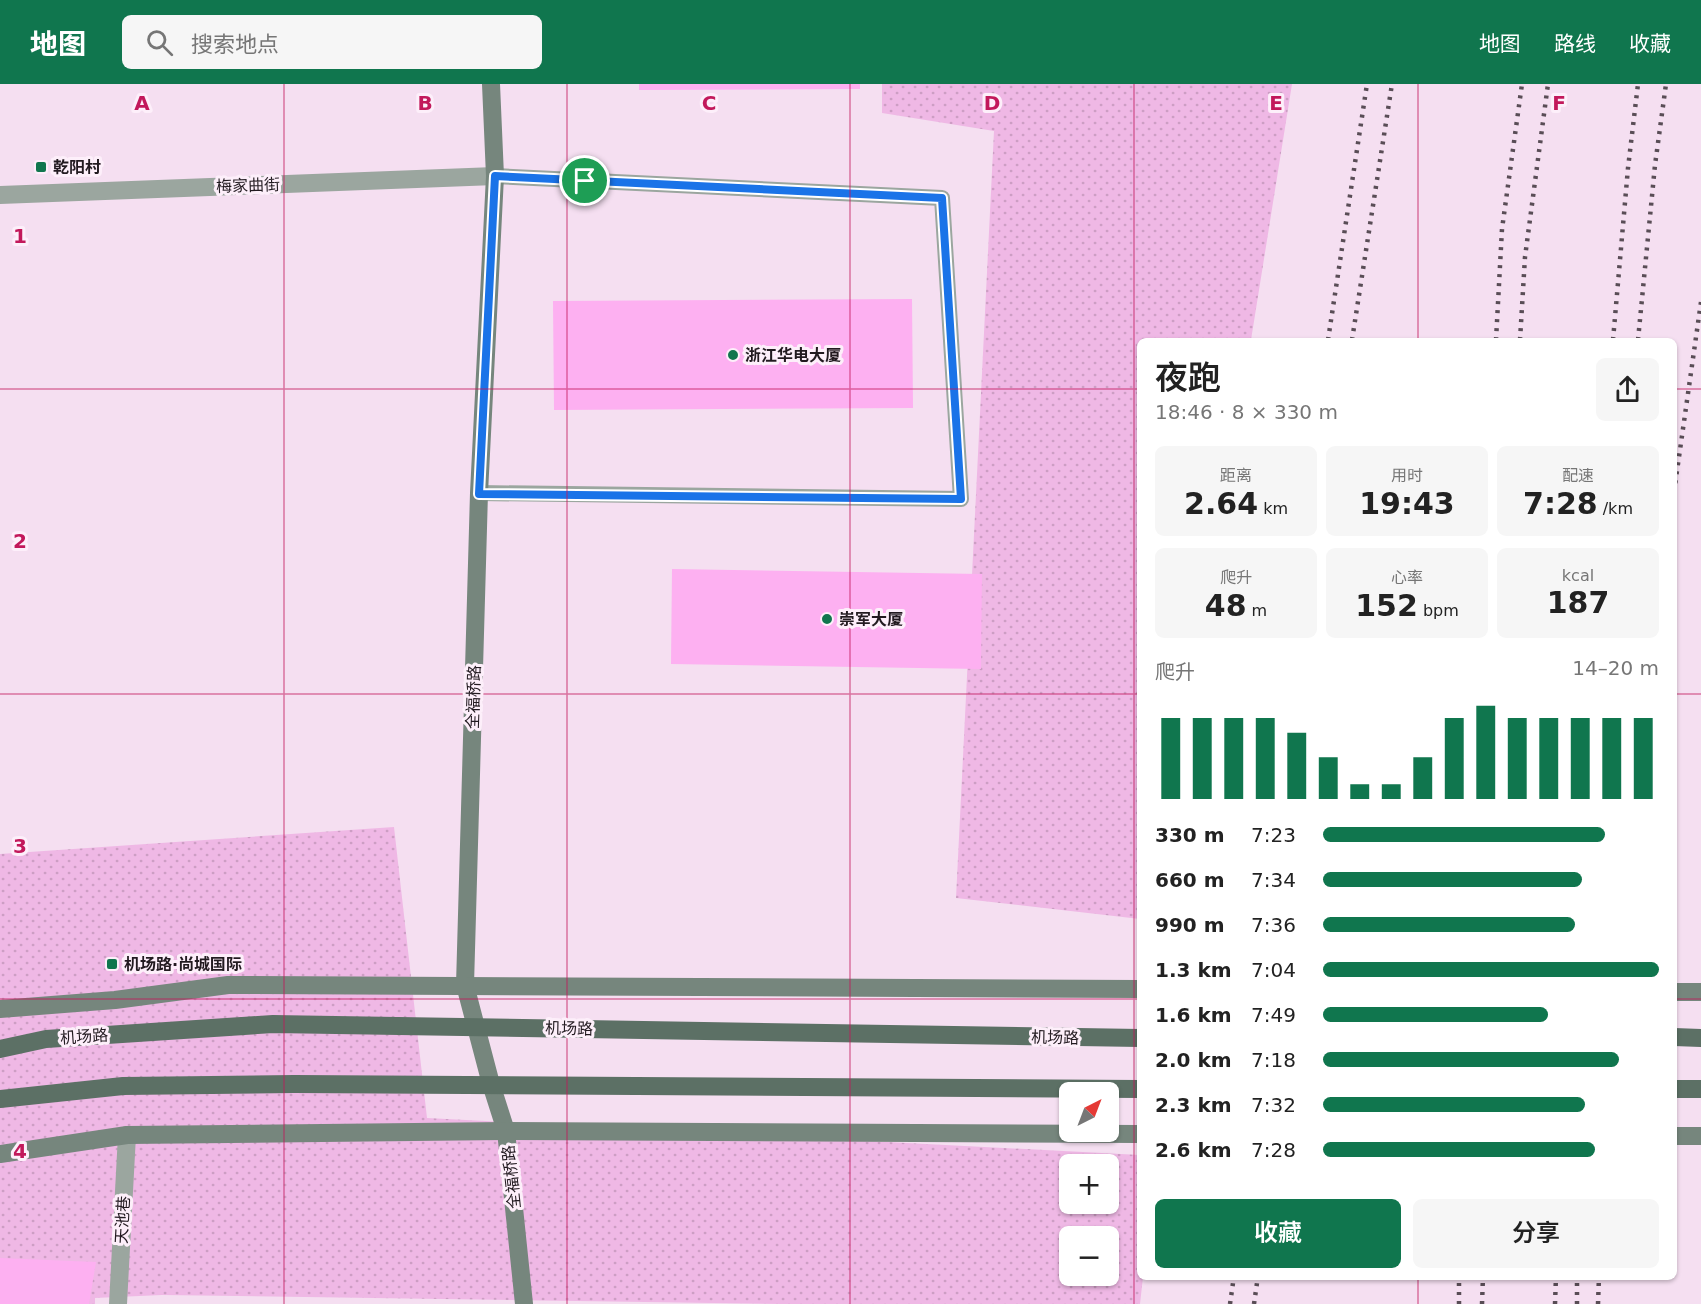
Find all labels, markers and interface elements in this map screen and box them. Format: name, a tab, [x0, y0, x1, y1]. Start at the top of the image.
search box	[122, 15, 542, 69]
icon: search	[143, 26, 176, 59]
text: 地图	[30, 28, 86, 61]
text: 搜索地点	[191, 32, 279, 57]
text: 地图	[1479, 32, 1521, 56]
text: 路线	[1554, 32, 1596, 56]
text: 收藏	[1629, 32, 1671, 56]
text: A	[134, 91, 150, 115]
text: B	[417, 91, 433, 115]
text: C	[702, 91, 716, 115]
text: D	[984, 91, 1000, 115]
text: E	[1269, 91, 1283, 115]
text: F	[1552, 91, 1566, 115]
pin	[559, 155, 610, 206]
place label: 乾阳村	[53, 158, 101, 177]
marker: 乾阳村	[34, 160, 48, 174]
icon: arrive	[568, 164, 601, 197]
street label: 梅家曲街	[216, 175, 280, 196]
text: 1	[13, 224, 27, 248]
place label: 浙江华电大厦	[745, 346, 841, 365]
marker: 浙江华电大厦	[726, 348, 740, 362]
text: 夜跑	[1155, 358, 1221, 397]
button: share	[1596, 358, 1659, 421]
text: 18:46 · 8 × 330 m	[1155, 400, 1338, 424]
text: 距离	[1220, 466, 1252, 485]
text: 用时	[1391, 466, 1423, 485]
text: 配速	[1562, 466, 1594, 485]
text: 2.64	[1184, 486, 1258, 521]
text: 19:43	[1359, 486, 1455, 521]
text: 7:28	[1523, 486, 1598, 521]
text: km	[1258, 499, 1288, 518]
text: /km	[1598, 499, 1633, 518]
text: 2	[13, 529, 27, 553]
text: kcal	[1562, 566, 1594, 585]
text: 爬升	[1220, 568, 1252, 587]
text: 心率	[1391, 568, 1423, 587]
text: 187	[1547, 585, 1609, 620]
text: 48	[1205, 588, 1247, 623]
text: 152	[1355, 588, 1418, 623]
text: m	[1247, 601, 1267, 620]
text: bpm	[1418, 601, 1459, 620]
place label: 崇军大厦	[839, 610, 903, 629]
marker: 崇军大厦	[820, 612, 834, 626]
text: 14–20 m	[1572, 656, 1659, 680]
text: 爬升	[1155, 660, 1195, 684]
street label: 全福桥路	[463, 665, 484, 729]
text: 330 m	[1155, 823, 1225, 847]
text: 7:23	[1251, 823, 1296, 847]
text: 3	[13, 834, 27, 858]
text: 660 m	[1155, 868, 1225, 892]
text: 7:34	[1251, 868, 1296, 892]
text: 990 m	[1155, 913, 1225, 937]
text: 7:36	[1251, 913, 1296, 937]
place label: 机场路·尚城国际	[124, 955, 242, 974]
marker: 机场路·尚城国际	[105, 957, 119, 971]
text: 1.3 km	[1155, 958, 1232, 982]
text: 7:04	[1251, 958, 1296, 982]
text: 1.6 km	[1155, 1003, 1232, 1027]
text: 7:49	[1251, 1003, 1296, 1027]
street label: 机场路	[545, 1019, 593, 1038]
street label: 机场路	[59, 1025, 109, 1048]
street label: 机场路	[1031, 1028, 1079, 1047]
text: 2.0 km	[1155, 1048, 1232, 1072]
text: 7:18	[1251, 1048, 1296, 1072]
north arrow	[1059, 1082, 1119, 1142]
map controls	[1059, 1082, 1119, 1286]
text: 2.3 km	[1155, 1093, 1232, 1117]
text: 7:32	[1251, 1093, 1296, 1117]
text: 2.6 km	[1155, 1138, 1232, 1162]
text: 7:28	[1251, 1138, 1296, 1162]
text: 4	[13, 1139, 27, 1163]
street label: 全福桥路	[499, 1144, 524, 1210]
button: +	[1059, 1154, 1119, 1214]
street label: 天池巷	[112, 1196, 133, 1244]
button: 收藏	[1155, 1199, 1401, 1268]
button: 分享	[1413, 1199, 1659, 1268]
button: −	[1059, 1226, 1119, 1286]

